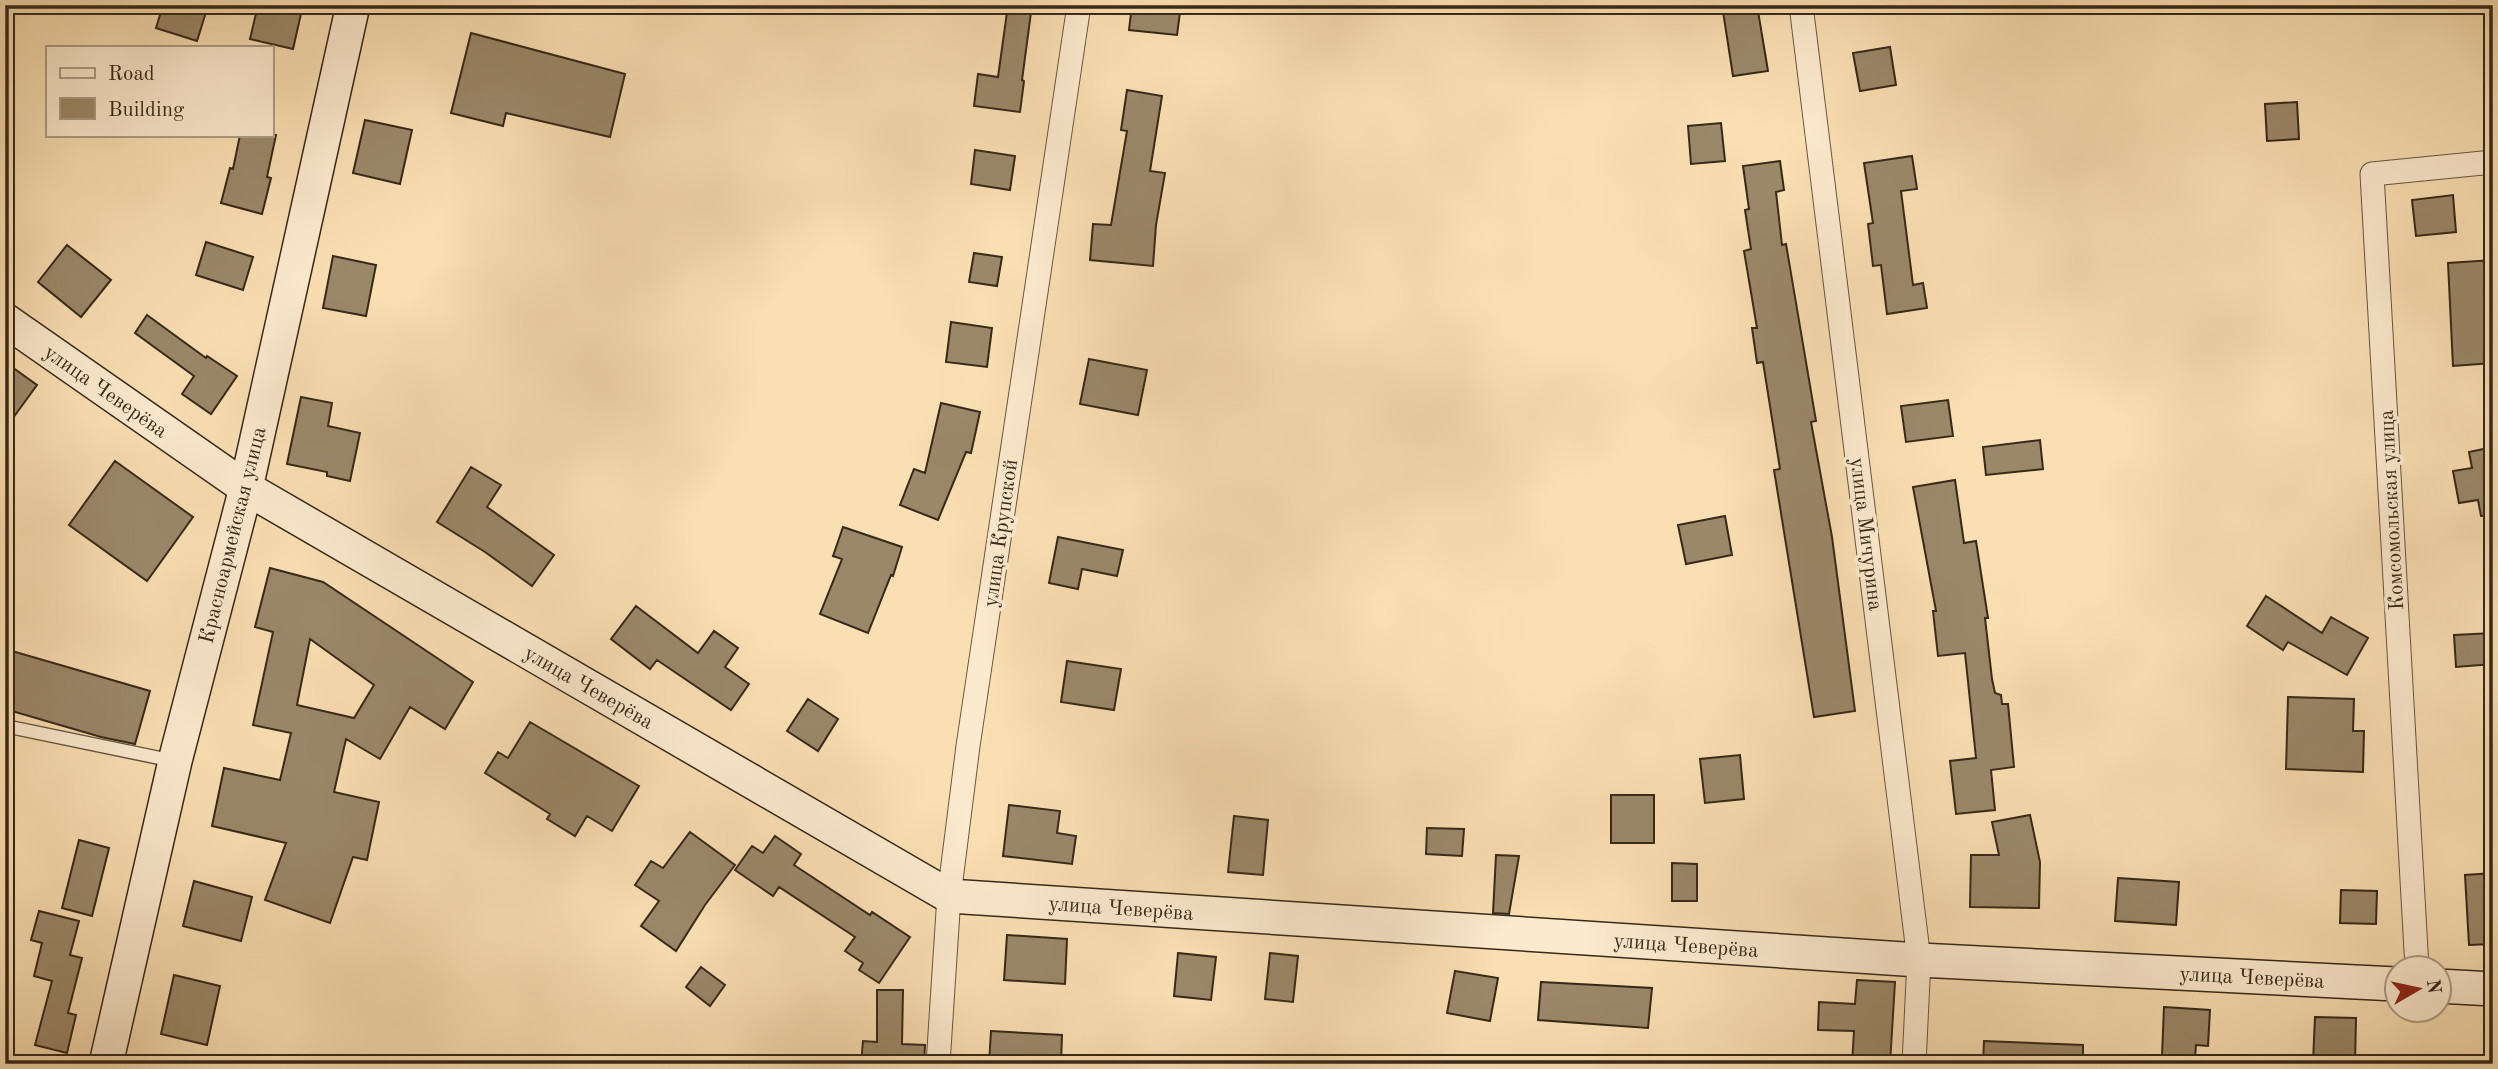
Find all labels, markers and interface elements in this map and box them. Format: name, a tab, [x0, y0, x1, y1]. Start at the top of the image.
legend	[46, 46, 273, 136]
text: Road	[108, 64, 155, 85]
text: Building	[108, 100, 185, 121]
street label: улица Чеверёва	[40, 342, 171, 443]
street label: Комсомольская улица	[2377, 409, 2408, 611]
street label: Красноармейская улица	[196, 425, 271, 646]
street label: улица Мичурина	[1846, 456, 1885, 612]
street label: улица Крупской	[981, 458, 1022, 609]
street label: улица Чеверёва	[520, 643, 656, 734]
street label: улица Чеверёва	[1048, 894, 1194, 925]
street label: улица Чеверёва	[1613, 931, 1759, 962]
north arrow	[2382, 954, 2452, 1024]
street label: улица Чеверёва	[2179, 964, 2325, 993]
text: N	[2422, 978, 2443, 996]

